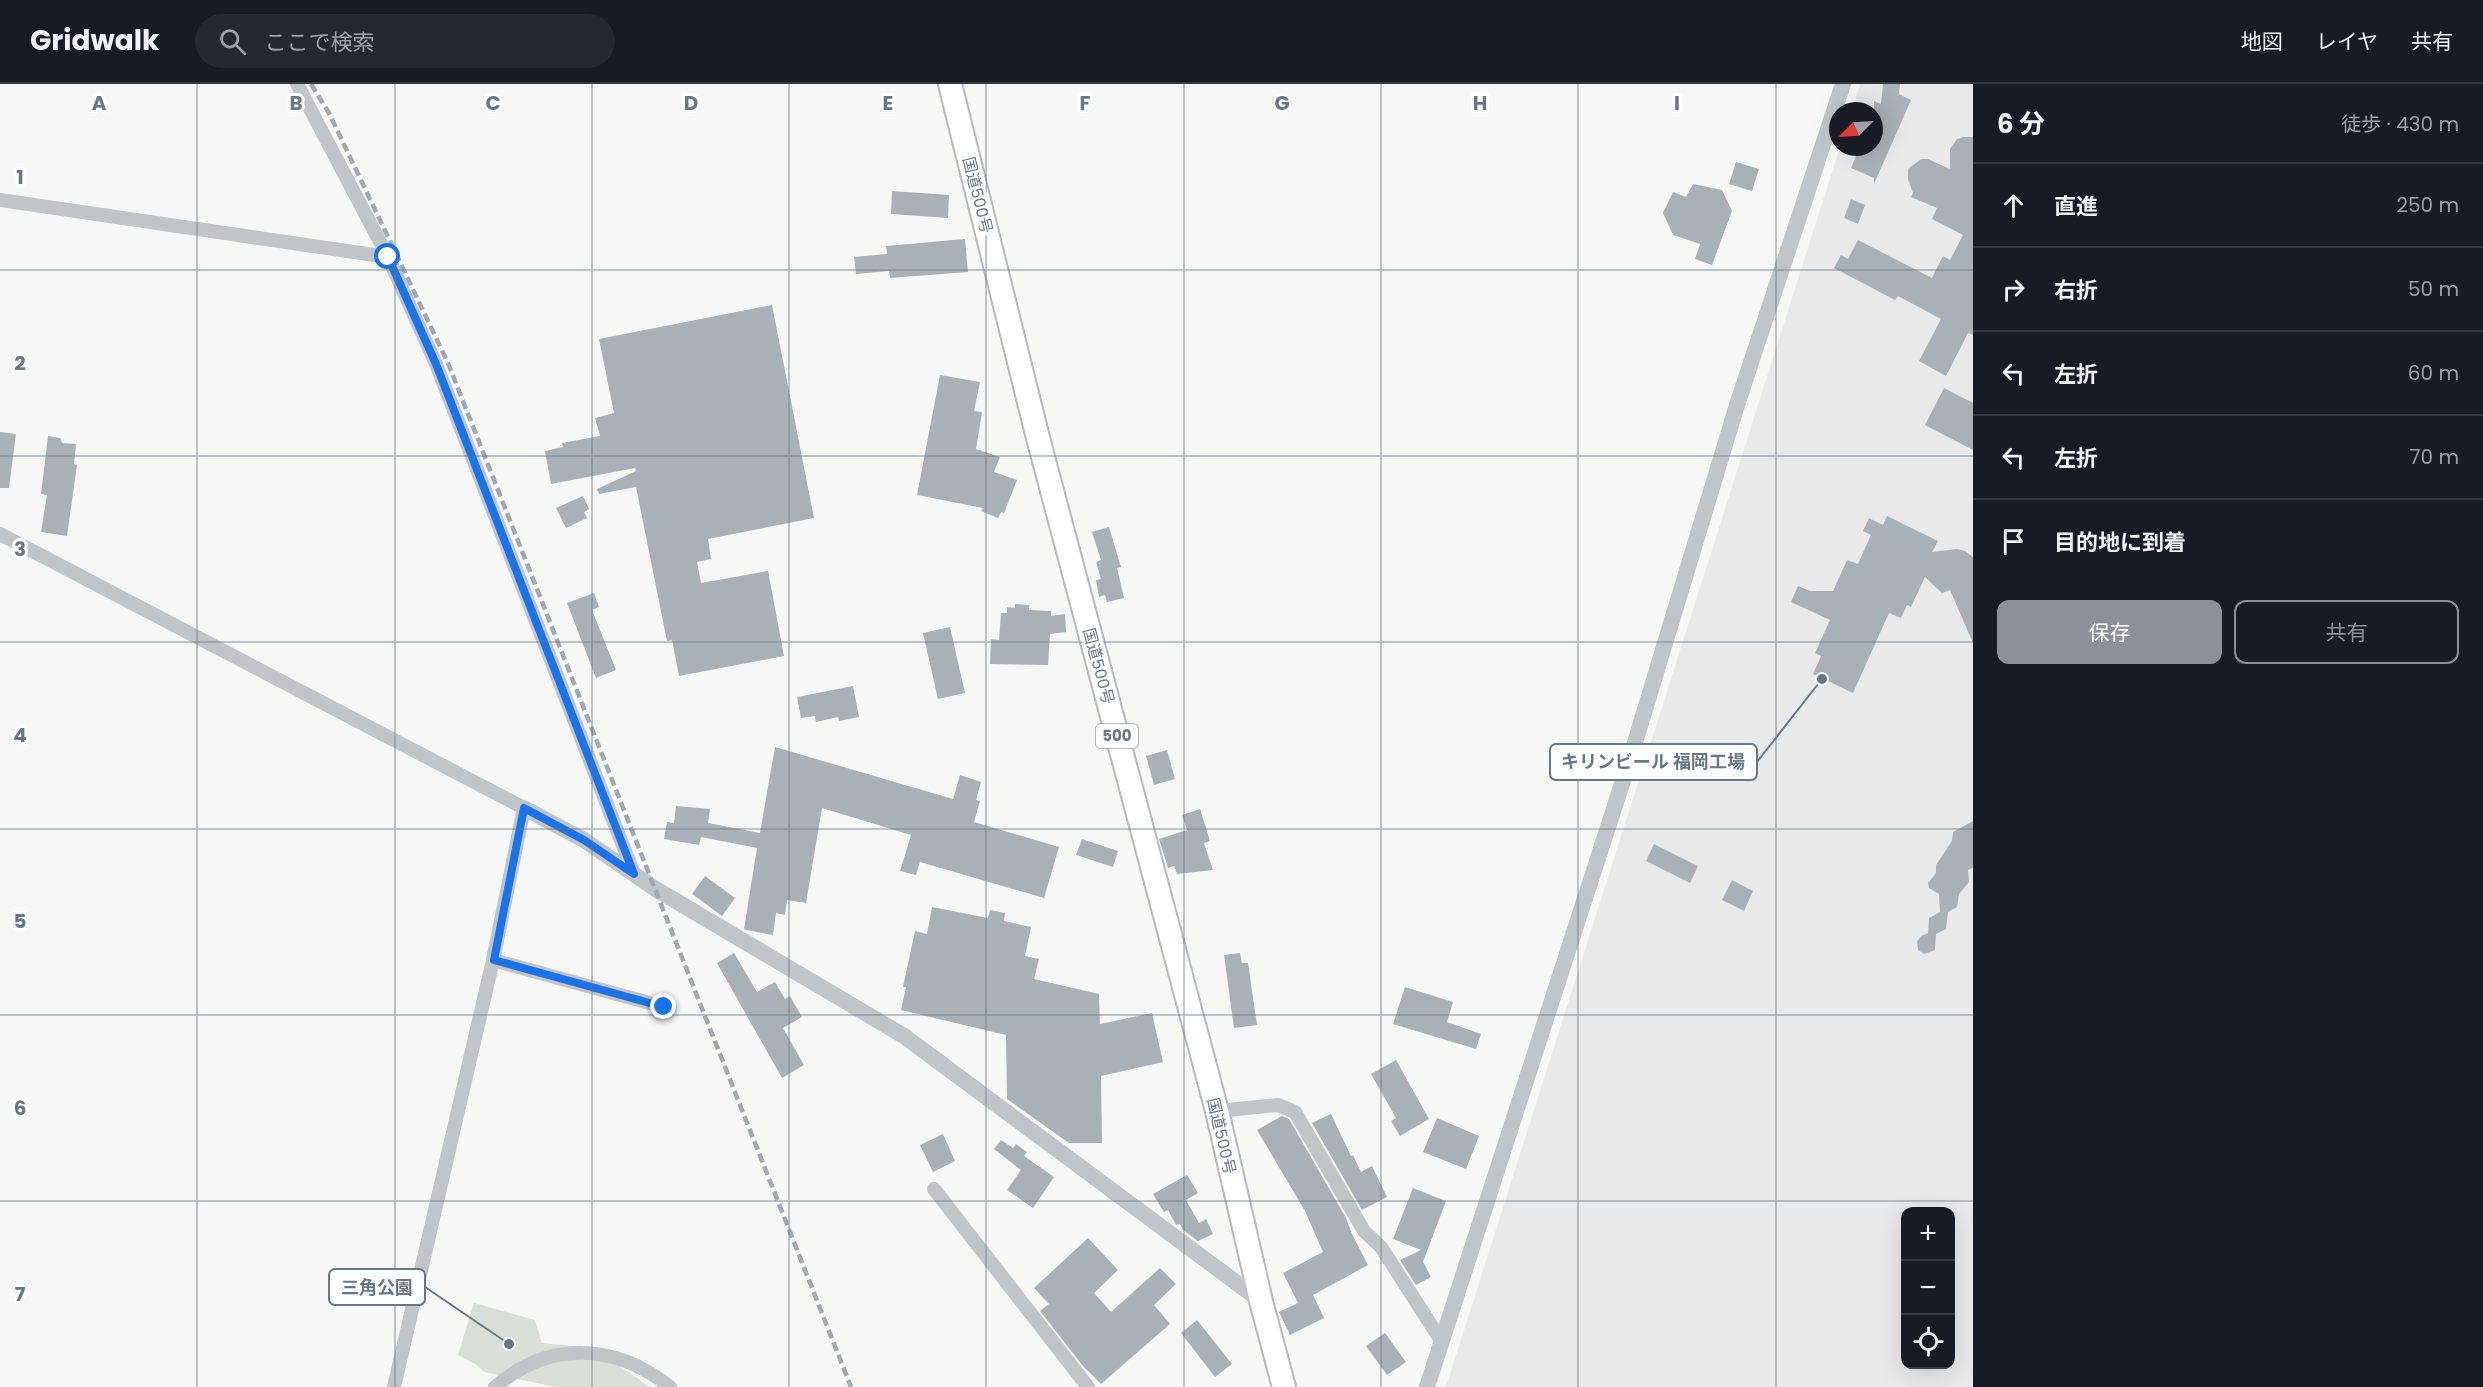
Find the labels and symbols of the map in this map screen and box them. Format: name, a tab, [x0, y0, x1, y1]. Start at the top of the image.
text: A	[92, 89, 107, 117]
text: B	[289, 89, 303, 117]
text: C	[485, 89, 501, 117]
text: D	[684, 89, 698, 117]
text: E	[883, 89, 893, 117]
text: F	[1080, 89, 1091, 117]
text: G	[1274, 89, 1290, 117]
text: H	[1473, 89, 1487, 117]
text: I	[1674, 89, 1680, 117]
north arrow	[1829, 102, 1883, 156]
street label: 国道500号	[957, 154, 998, 236]
text: 1	[16, 163, 24, 191]
route start	[374, 243, 400, 269]
text: 2	[14, 349, 26, 377]
text: 3	[14, 535, 26, 563]
street label: 国道500号	[1077, 625, 1120, 707]
text: 4	[13, 721, 27, 749]
road number: 500	[1096, 724, 1138, 748]
callout: キリンビール 福岡工場	[1550, 744, 1757, 780]
text: キリンビール 福岡工場	[1561, 749, 1745, 774]
text: 5	[14, 907, 27, 935]
route end	[650, 993, 676, 1019]
text: 6	[14, 1094, 26, 1122]
street label: 国道500号	[1202, 1095, 1242, 1177]
callout: 三角公園	[329, 1269, 425, 1305]
text: 三角公園	[341, 1275, 413, 1300]
text: 7	[15, 1280, 26, 1308]

